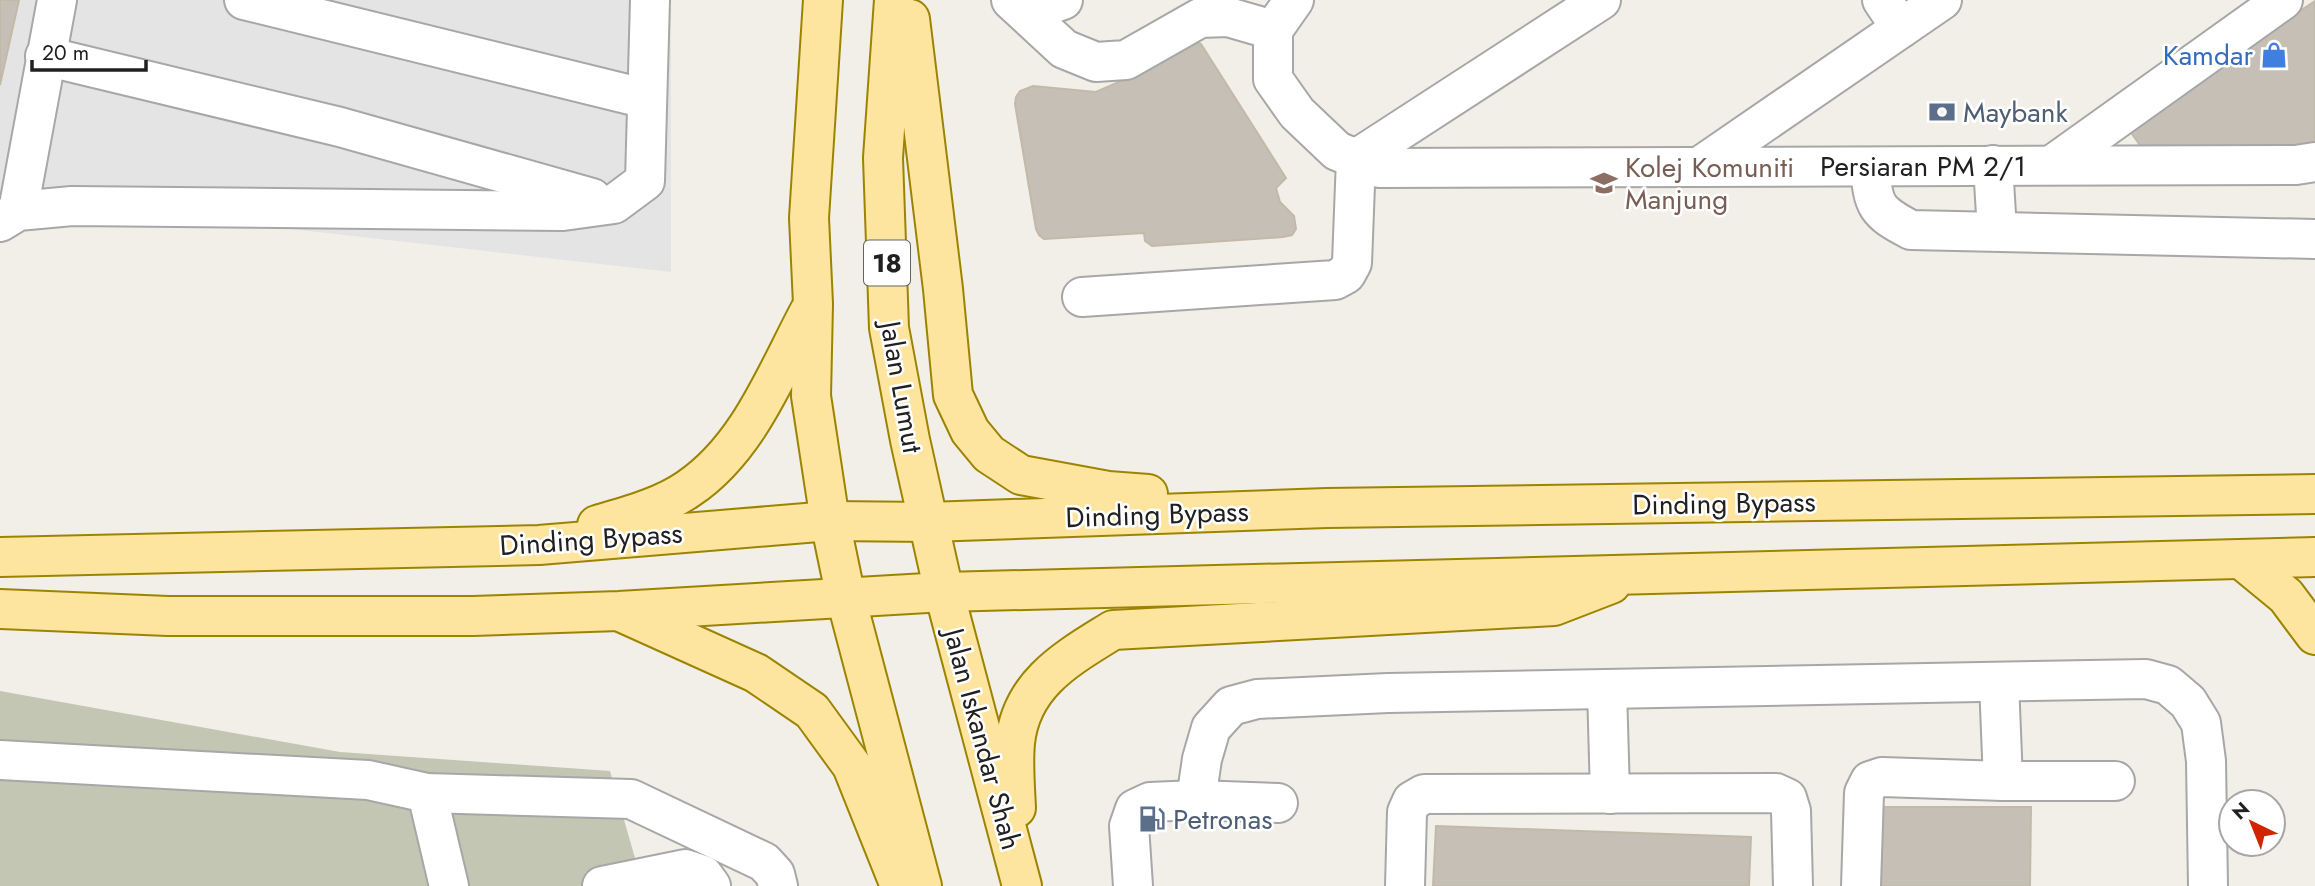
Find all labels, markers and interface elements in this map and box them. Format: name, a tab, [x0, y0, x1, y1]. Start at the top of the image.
scale bar	[32, 28, 145, 72]
place label: Kamdar	[2163, 35, 2253, 76]
text: 20 m	[42, 38, 89, 68]
shop icon: Kamdar	[2259, 40, 2289, 70]
place label: Maybank	[1963, 92, 2068, 133]
bank icon: Maybank	[1927, 97, 1957, 127]
street label: Persiaran PM 2/1	[1820, 146, 2026, 187]
place label: Kolej Komuniti Manjung	[1625, 147, 1794, 220]
school or university icon: Kolej Komuniti Manjung	[1589, 168, 1619, 198]
road number: 18	[864, 240, 910, 286]
street label: Jalan Lumut	[869, 314, 933, 457]
street label: Dinding Bypass	[1632, 481, 1816, 526]
street label: Dinding Bypass	[1065, 491, 1249, 538]
street label: Dinding Bypass	[498, 513, 684, 566]
street label: Jalan Iskandar Shah	[932, 620, 1032, 854]
north arrow	[2217, 788, 2287, 858]
text: N	[2226, 796, 2255, 826]
place label: Petronas	[1173, 799, 1273, 840]
fuel station icon: Petronas	[1137, 804, 1167, 834]

